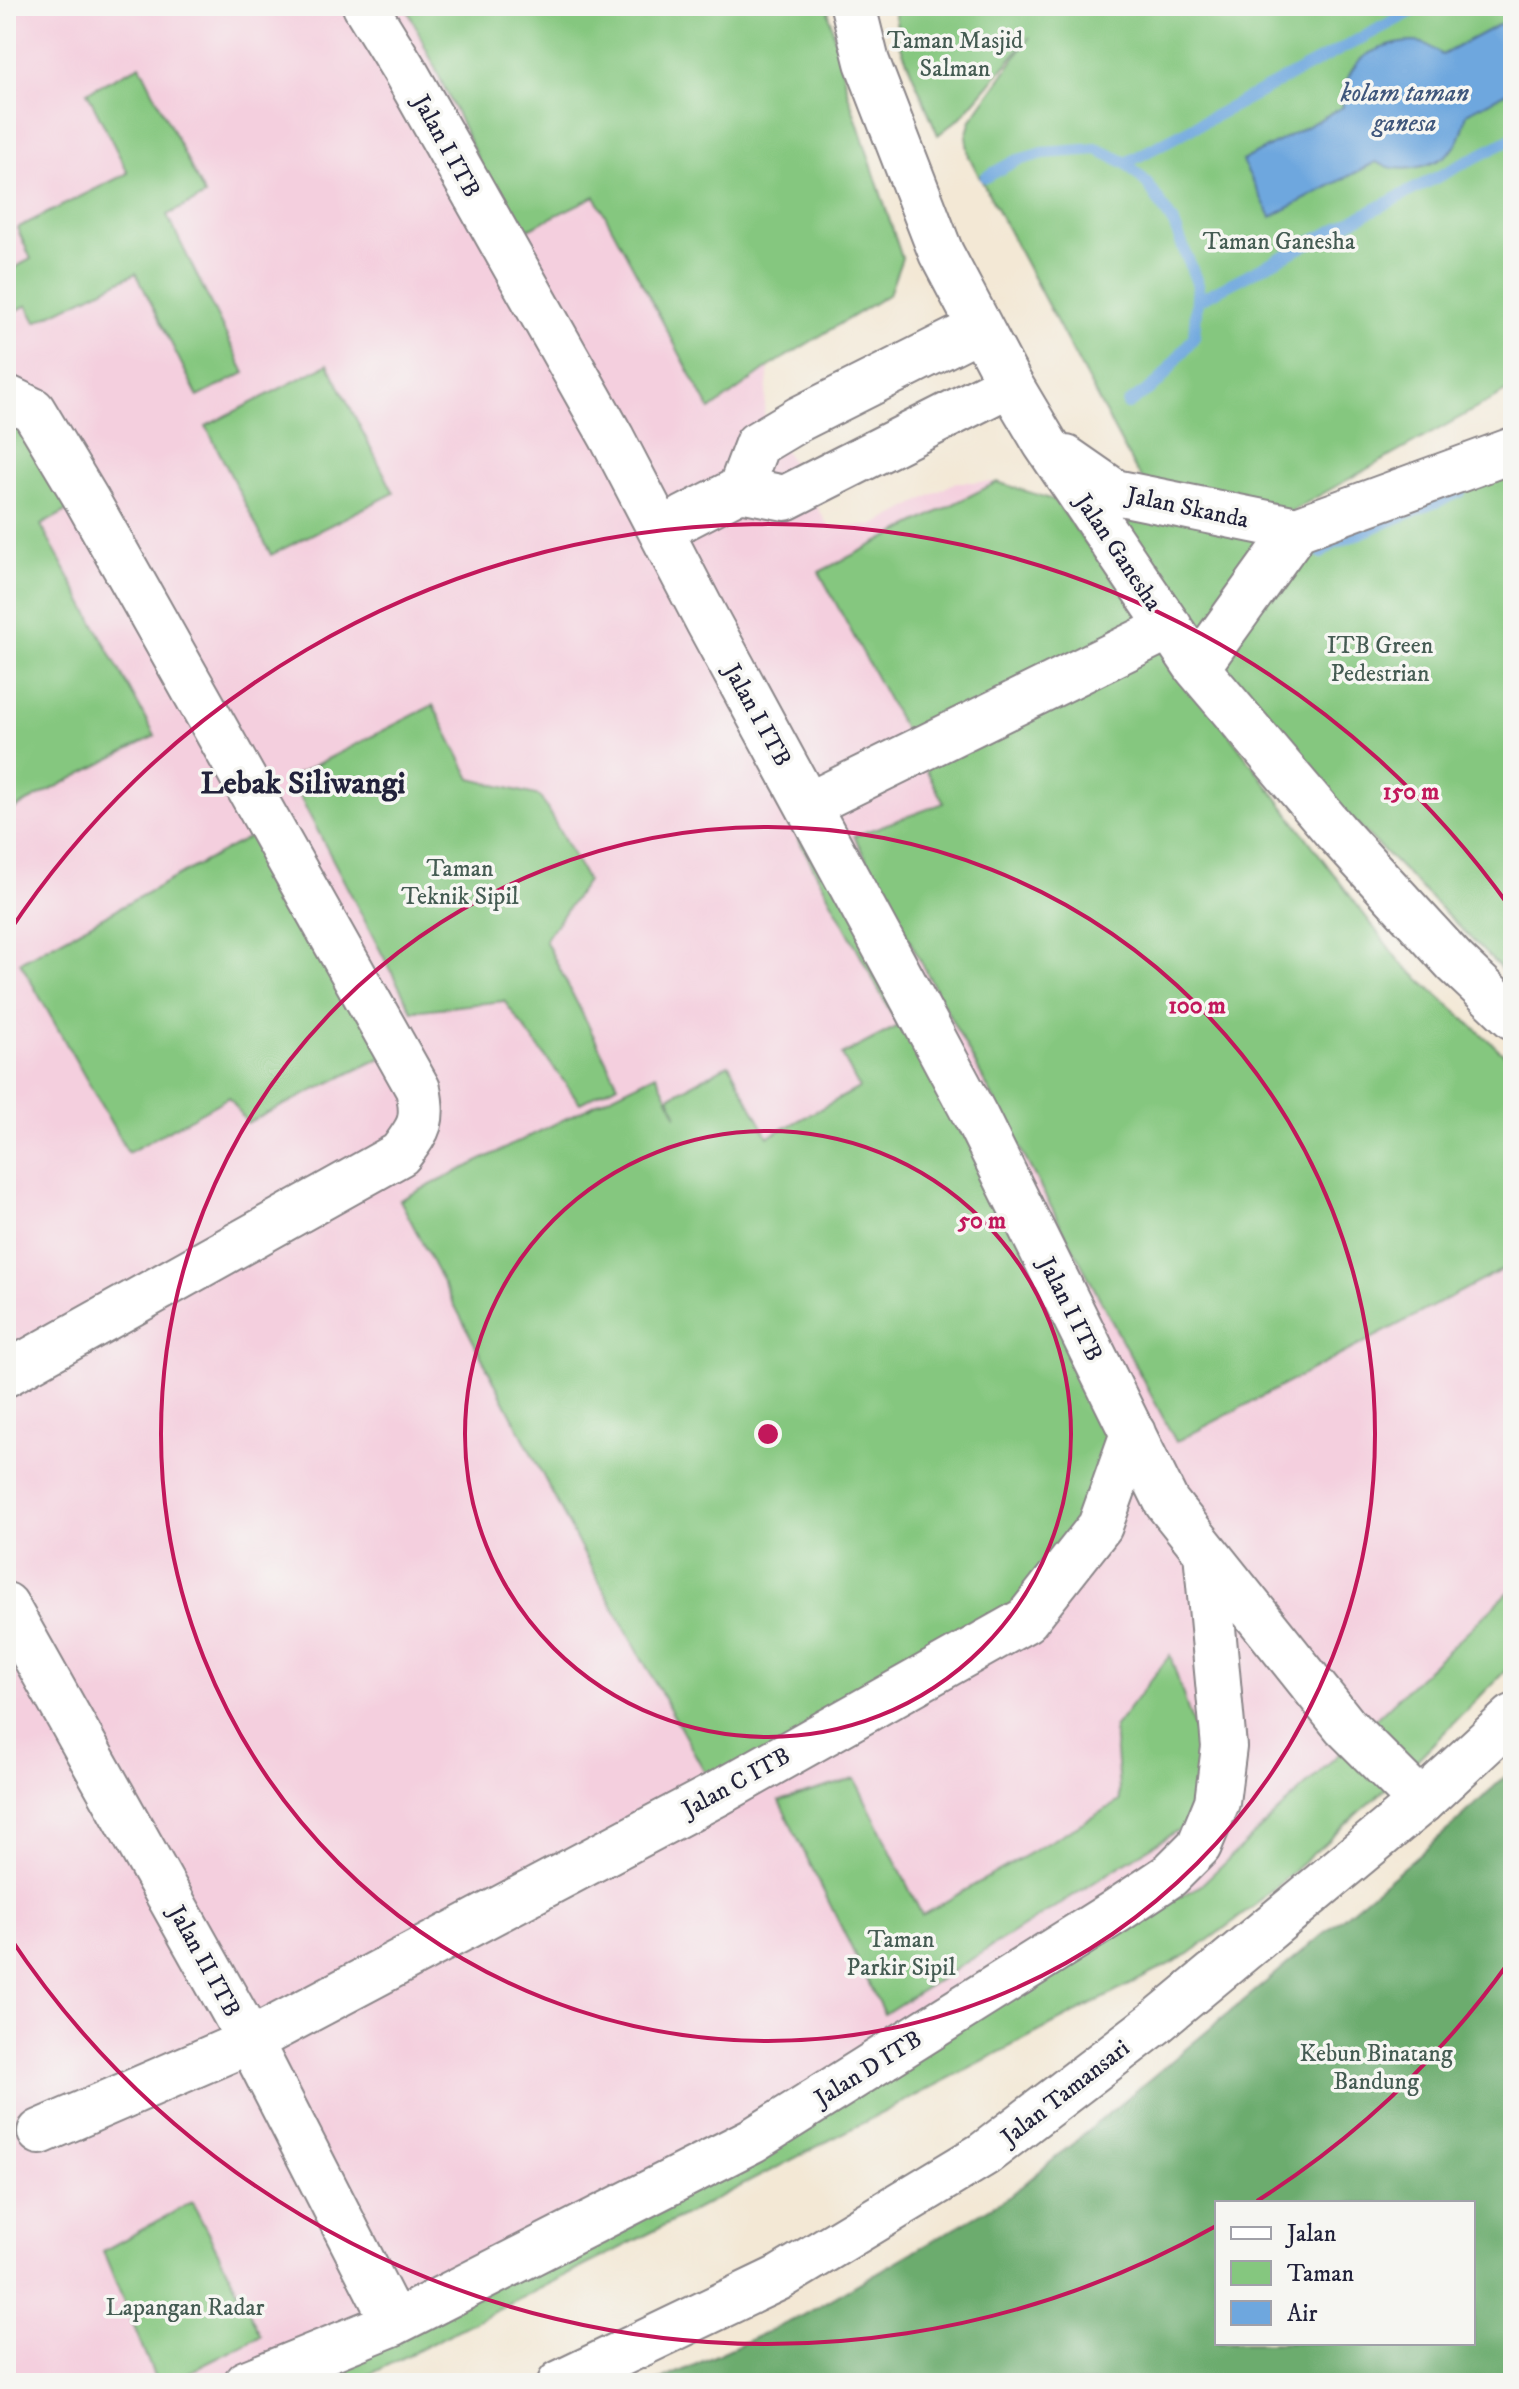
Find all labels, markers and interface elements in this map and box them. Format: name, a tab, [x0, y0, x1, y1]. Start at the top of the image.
park label: Taman Masjid Salman	[887, 26, 1023, 84]
water label: kolam taman ganesa	[1340, 77, 1469, 140]
street label: Jalan I ITB	[405, 88, 487, 203]
park label: Taman Ganesha	[1203, 227, 1356, 257]
street label: Jalan Skanda	[1122, 480, 1252, 536]
street label: Jalan Ganesha	[1067, 487, 1169, 617]
park label: ITB Green Pedestrian	[1327, 631, 1434, 689]
street label: Jalan I ITB	[716, 657, 798, 772]
district label: Lebak Siliwangi	[200, 764, 406, 804]
text: 150 m	[1383, 777, 1439, 807]
park label: Taman Teknik Sipil	[401, 854, 520, 912]
text: 100 m	[1168, 991, 1226, 1021]
text: 50 m	[957, 1206, 1006, 1236]
street label: Jalan I ITB	[1030, 1251, 1109, 1366]
centre of rings	[754, 1420, 782, 1448]
street label: Jalan C ITB	[676, 1741, 796, 1826]
street label: Jalan II ITB	[160, 1899, 247, 2022]
park label: Taman Parkir Sipil	[846, 1925, 956, 1983]
street label: Jalan D ITB	[808, 2024, 928, 2115]
street label: Jalan Tamansari	[994, 2033, 1136, 2153]
park label: Kebun Binatang Bandung	[1299, 2039, 1453, 2097]
legend	[1215, 2201, 1475, 2345]
text: Jalan	[1285, 2219, 1337, 2249]
text: Taman	[1287, 2259, 1354, 2289]
park label: Lapangan Radar	[105, 2293, 265, 2323]
text: Air	[1287, 2299, 1317, 2329]

